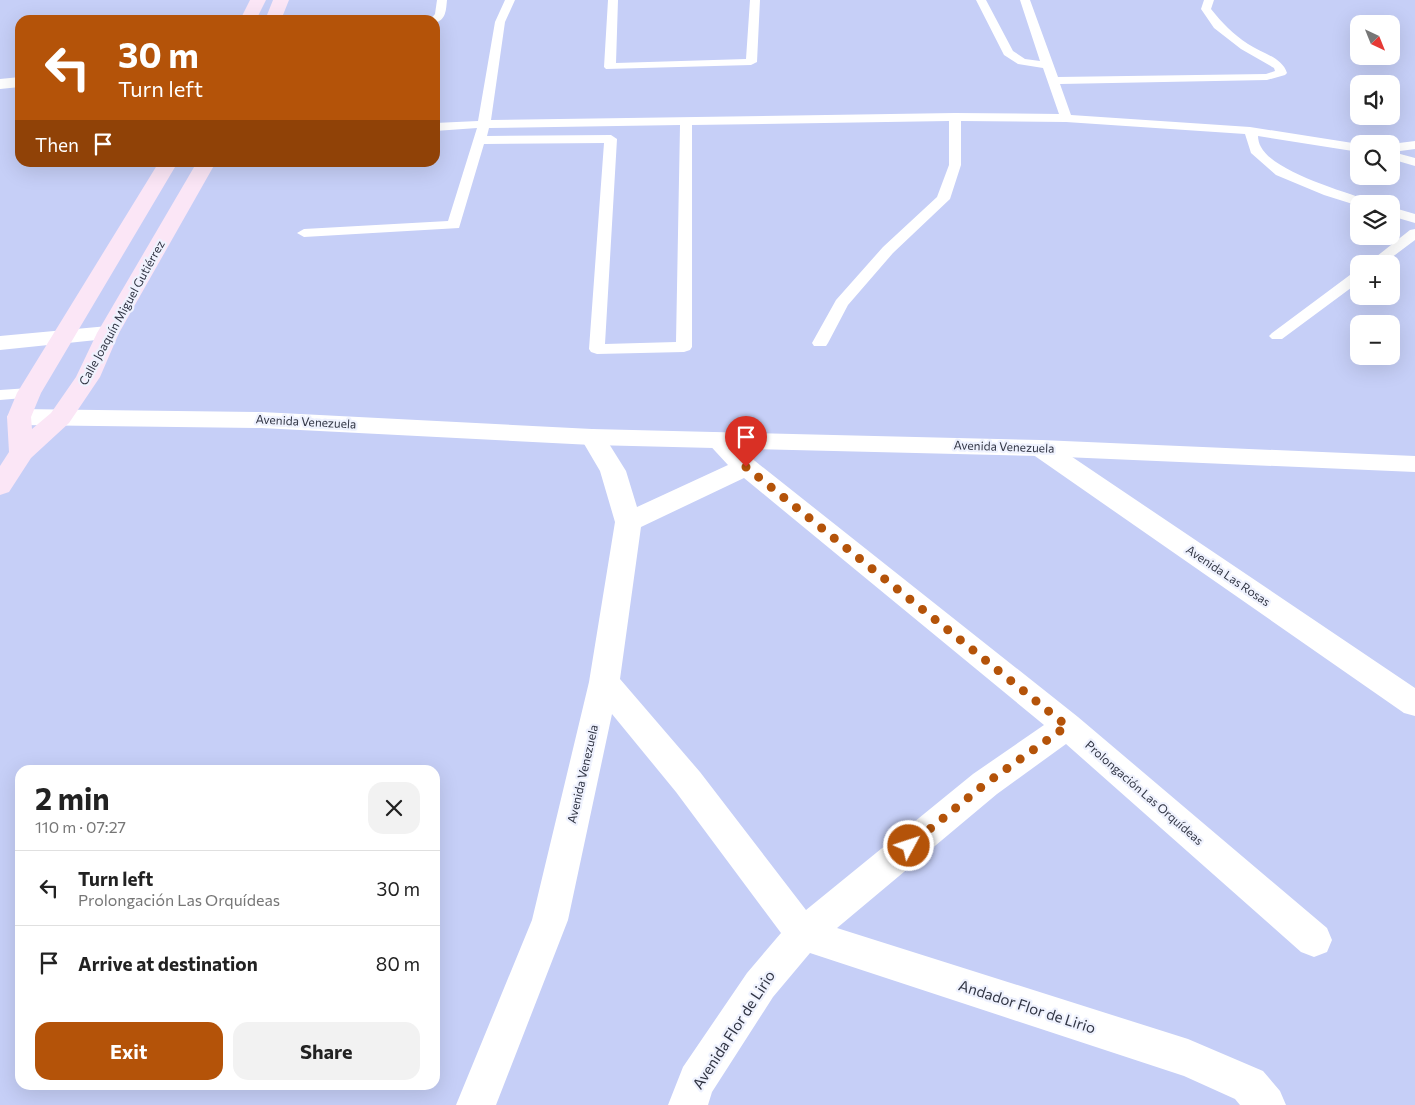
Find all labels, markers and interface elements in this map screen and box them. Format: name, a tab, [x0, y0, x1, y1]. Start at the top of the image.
north arrow	[1350, 15, 1400, 65]
map controls	[1350, 15, 1400, 365]
text: 30 m	[118, 32, 199, 75]
icon: left	[35, 35, 100, 100]
text: Turn left	[118, 75, 203, 102]
button: sound	[1350, 75, 1400, 125]
icon: arrive	[89, 130, 117, 158]
text: Then	[35, 133, 79, 156]
button: search	[1350, 135, 1400, 185]
button: layers	[1350, 195, 1400, 245]
street label: Calle Joaquín Miguel Gutiérrez	[75, 238, 168, 388]
button: +	[1350, 255, 1400, 305]
button: −	[1350, 315, 1400, 365]
street label: Avenida Venezuela	[255, 411, 357, 431]
pin	[725, 416, 767, 467]
icon: arrive	[732, 423, 760, 451]
street label: Avenida Venezuela	[953, 437, 1055, 455]
street label: Avenida Las Rosas	[1184, 542, 1273, 608]
street label: Avenida Venezuela	[564, 723, 600, 824]
street label: Prolongación Las Orquídeas	[1083, 737, 1206, 847]
text: 2 min	[35, 779, 110, 816]
button: close	[368, 782, 420, 834]
text: 110 m · 07:27	[35, 817, 126, 836]
position arrow	[882, 819, 934, 871]
text: Turn left	[78, 867, 153, 890]
icon: left	[35, 874, 63, 902]
text: 30 m	[377, 877, 420, 900]
text: Prolongación Las Orquídeas	[78, 890, 280, 909]
icon: arrive	[35, 949, 63, 977]
text: Arrive at destination	[78, 952, 258, 975]
text: 80 m	[376, 952, 420, 975]
street label: Avenida Flor de Lirio	[688, 967, 778, 1092]
street label: Andador Flor de Lirio	[957, 975, 1098, 1037]
button: Exit	[35, 1022, 223, 1080]
button: Share	[233, 1022, 420, 1080]

